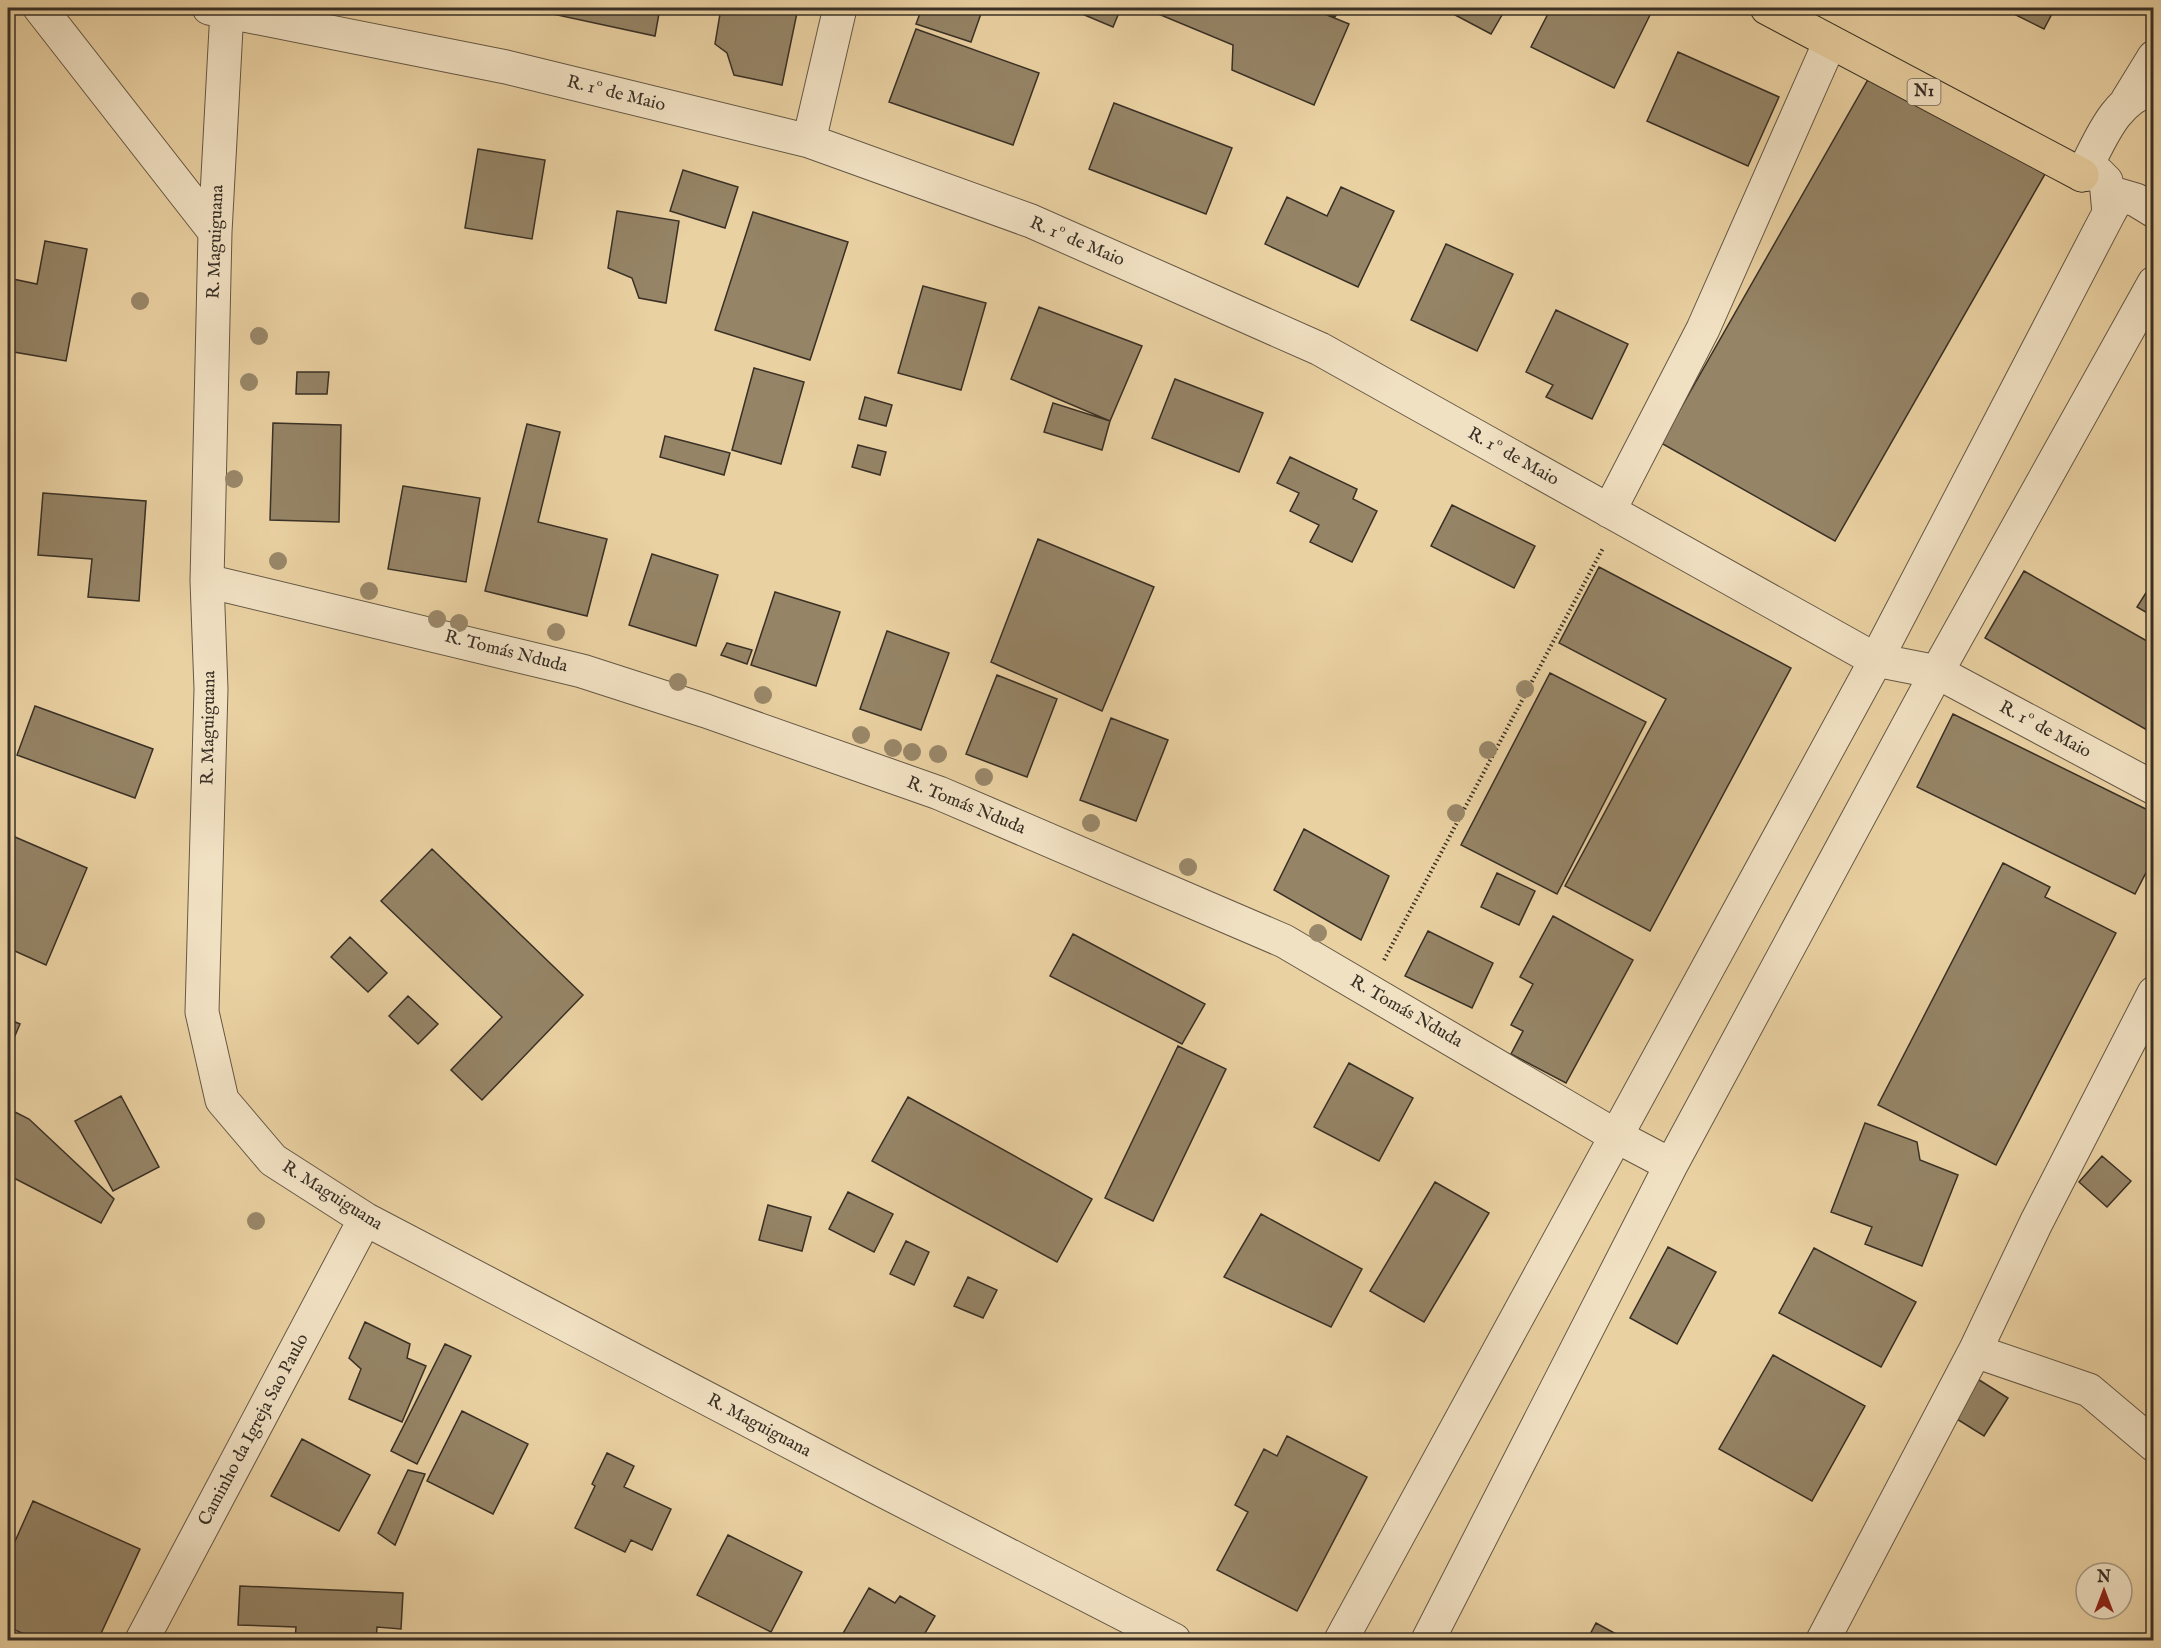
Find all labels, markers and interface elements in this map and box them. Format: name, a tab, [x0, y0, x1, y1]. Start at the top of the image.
street label: R. 1º de Maio	[564, 71, 668, 117]
road number: N1	[1908, 79, 1940, 105]
street label: R. Maguiguana	[203, 184, 229, 300]
street label: R. 1º de Maio	[1026, 212, 1128, 272]
street label: R. 1º de Maio	[1463, 422, 1563, 492]
street label: R. Tomás Nduda	[442, 626, 570, 678]
street label: R. Maguiguana	[197, 670, 222, 785]
street label: R. 1º de Maio	[1995, 696, 2095, 764]
street label: R. Tomás Nduda	[903, 772, 1029, 840]
street label: R. Tomás Nduda	[1346, 970, 1467, 1054]
street label: R. Maguiguana	[277, 1156, 387, 1236]
street label: Caminho da Igreja Sao Paulo	[194, 1330, 315, 1530]
street label: R. Maguiguana	[703, 1389, 815, 1463]
north arrow	[2074, 1561, 2134, 1621]
text: N	[2096, 1568, 2111, 1588]

